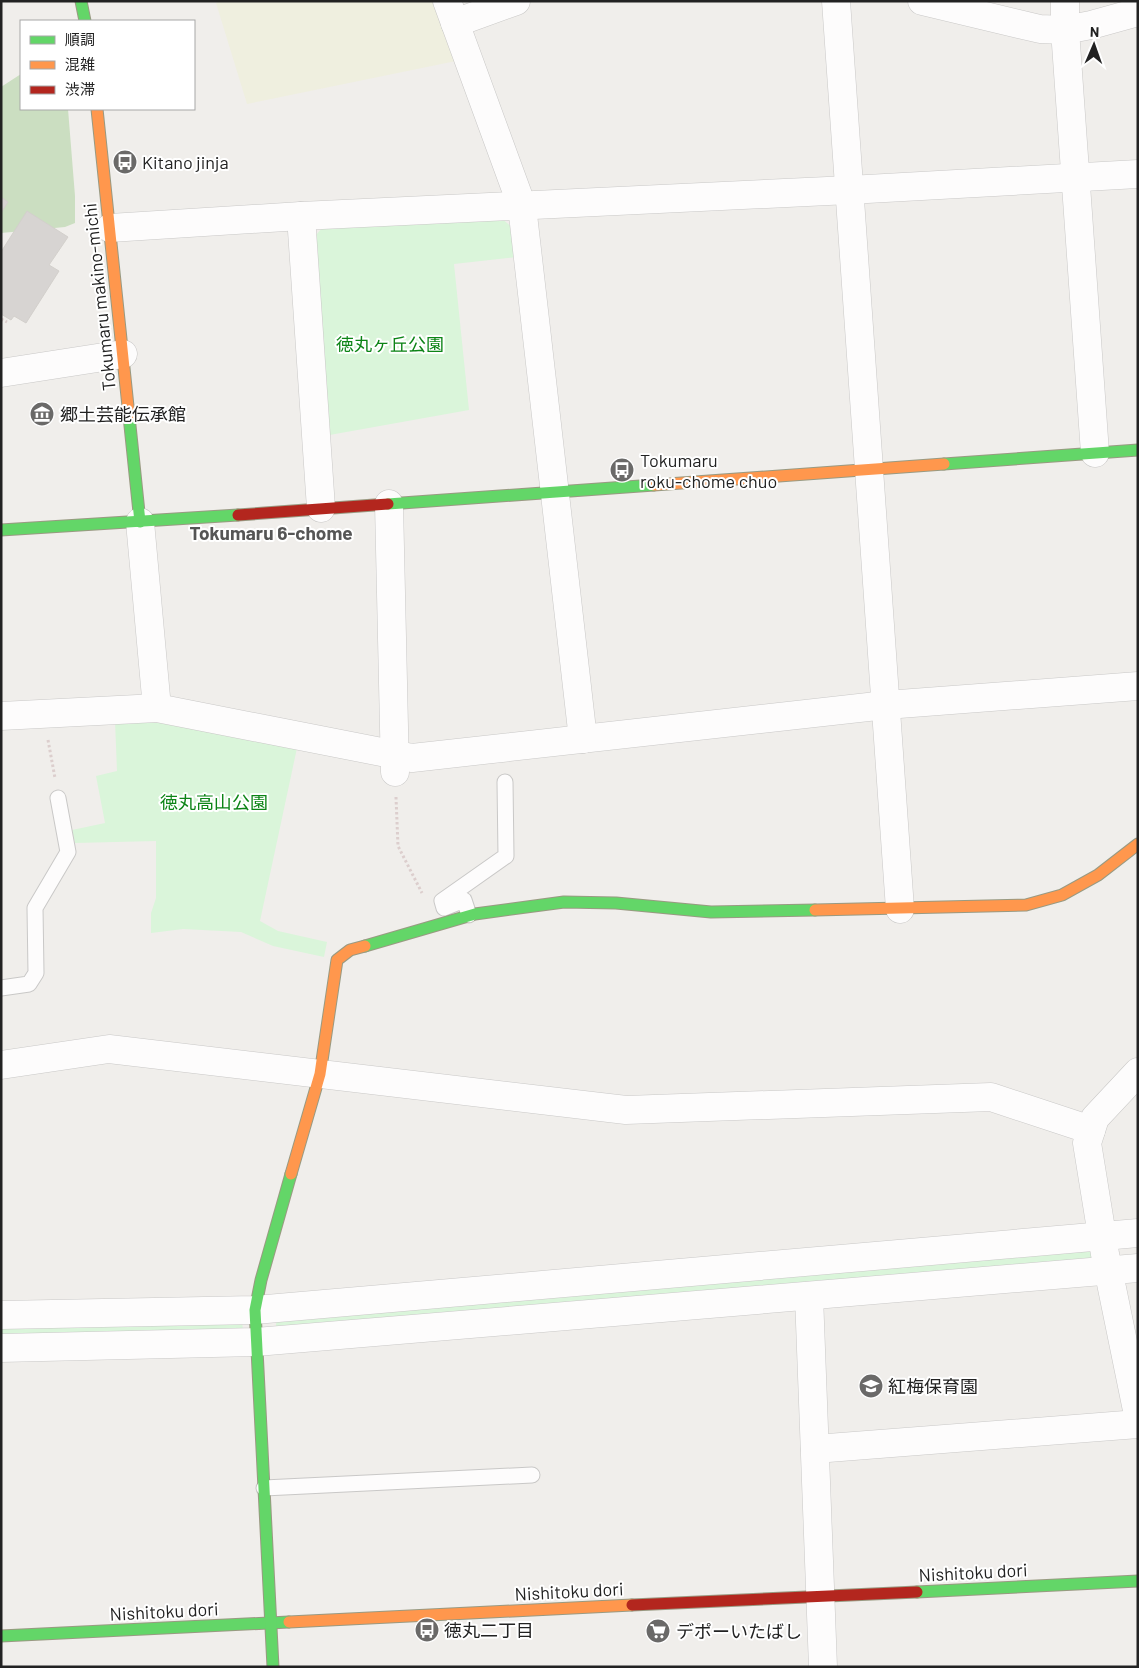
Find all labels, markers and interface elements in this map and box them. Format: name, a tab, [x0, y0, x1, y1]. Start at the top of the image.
legend	[20, 20, 195, 110]
north arrow	[1069, 20, 1119, 70]
text: N	[1090, 23, 1099, 40]
text: 順調	[65, 30, 95, 48]
text: 混雑	[65, 55, 95, 73]
text: 渋滞	[65, 80, 95, 98]
bus stop icon: Kitano jinja	[112, 149, 138, 175]
place label: Kitano jinja	[142, 151, 229, 173]
street label: Tokumaru makino-michi	[78, 202, 120, 392]
park label: 徳丸ヶ丘公園	[336, 333, 444, 355]
museum icon: 郷土芸能伝承館	[29, 401, 55, 427]
place label: 郷土芸能伝承館	[60, 403, 186, 425]
place label: Tokumaru roku-chome chuo	[640, 449, 777, 492]
bus stop icon: Tokumaru roku-chome chuo	[609, 457, 635, 483]
district label: Tokumaru 6-chome	[189, 521, 353, 544]
park label: 徳丸高山公園	[160, 791, 268, 813]
school or university icon: 紅梅保育園	[858, 1373, 884, 1399]
place label: 紅梅保育園	[888, 1375, 978, 1397]
street label: Nishitoku dori	[918, 1558, 1028, 1586]
street label: Nishitoku dori	[514, 1577, 624, 1605]
street label: Nishitoku dori	[109, 1597, 219, 1625]
bus stop icon: 徳丸二丁目	[414, 1617, 440, 1643]
supermarket icon: デポーいたばし	[645, 1618, 671, 1644]
place label: 徳丸二丁目	[444, 1619, 534, 1641]
place label: デポーいたばし	[676, 1620, 802, 1642]

